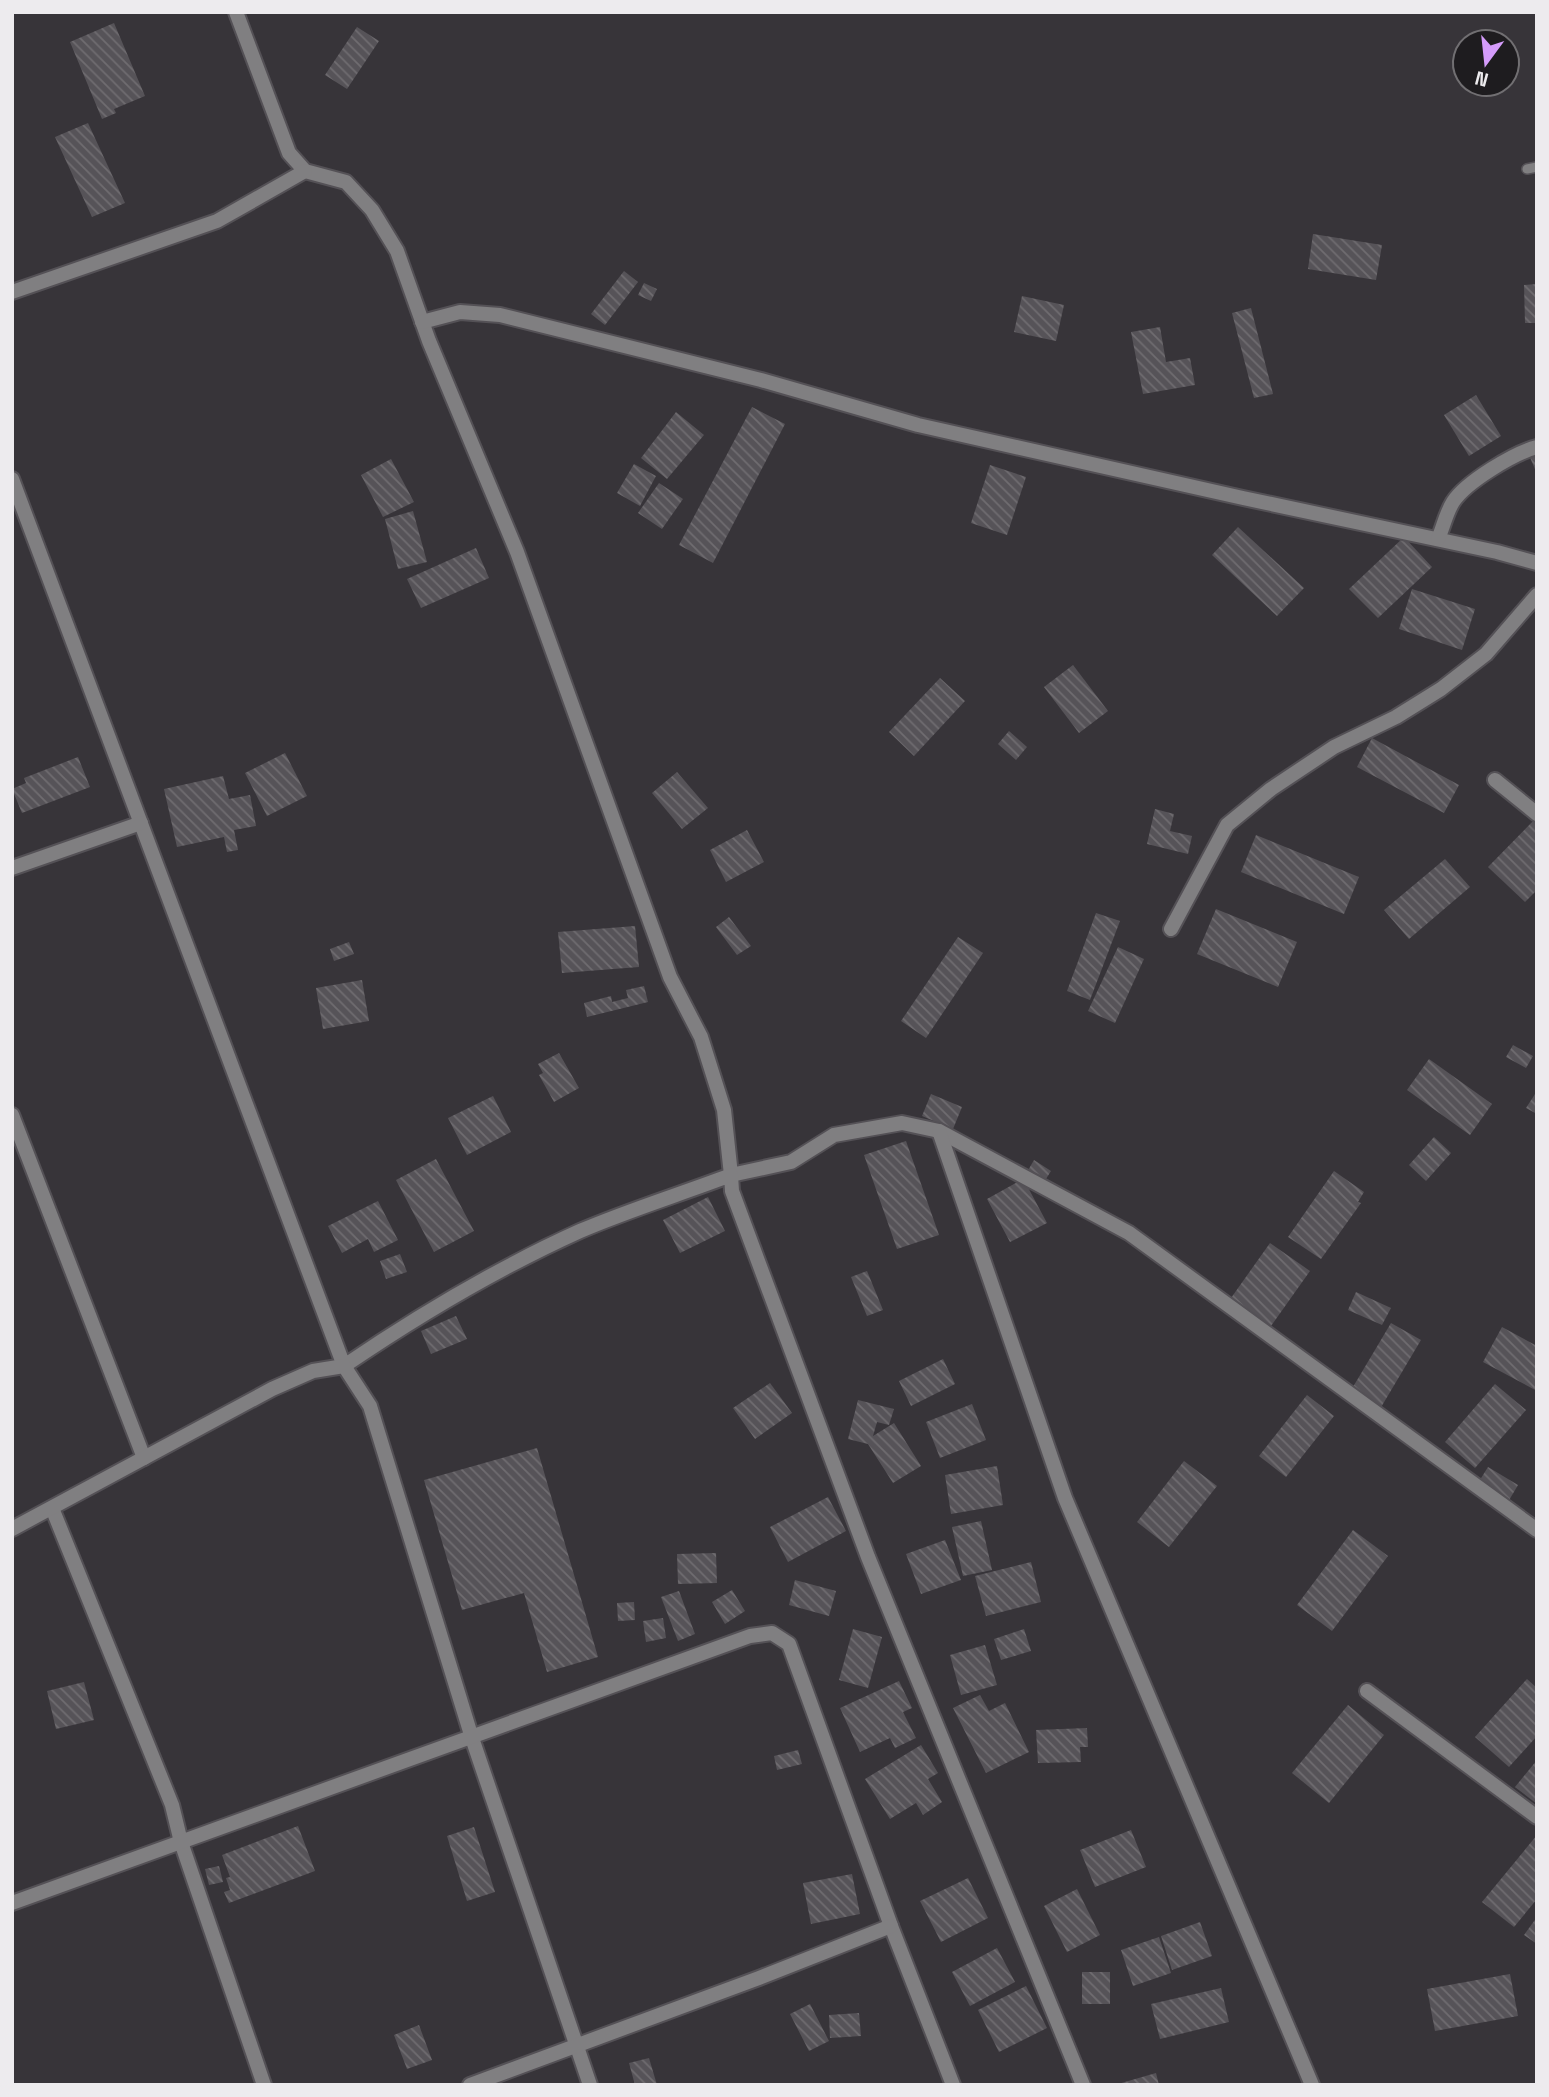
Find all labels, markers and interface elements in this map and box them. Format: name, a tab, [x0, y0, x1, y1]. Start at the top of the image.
north arrow	[1451, 28, 1521, 98]
text: N	[1472, 65, 1491, 93]

